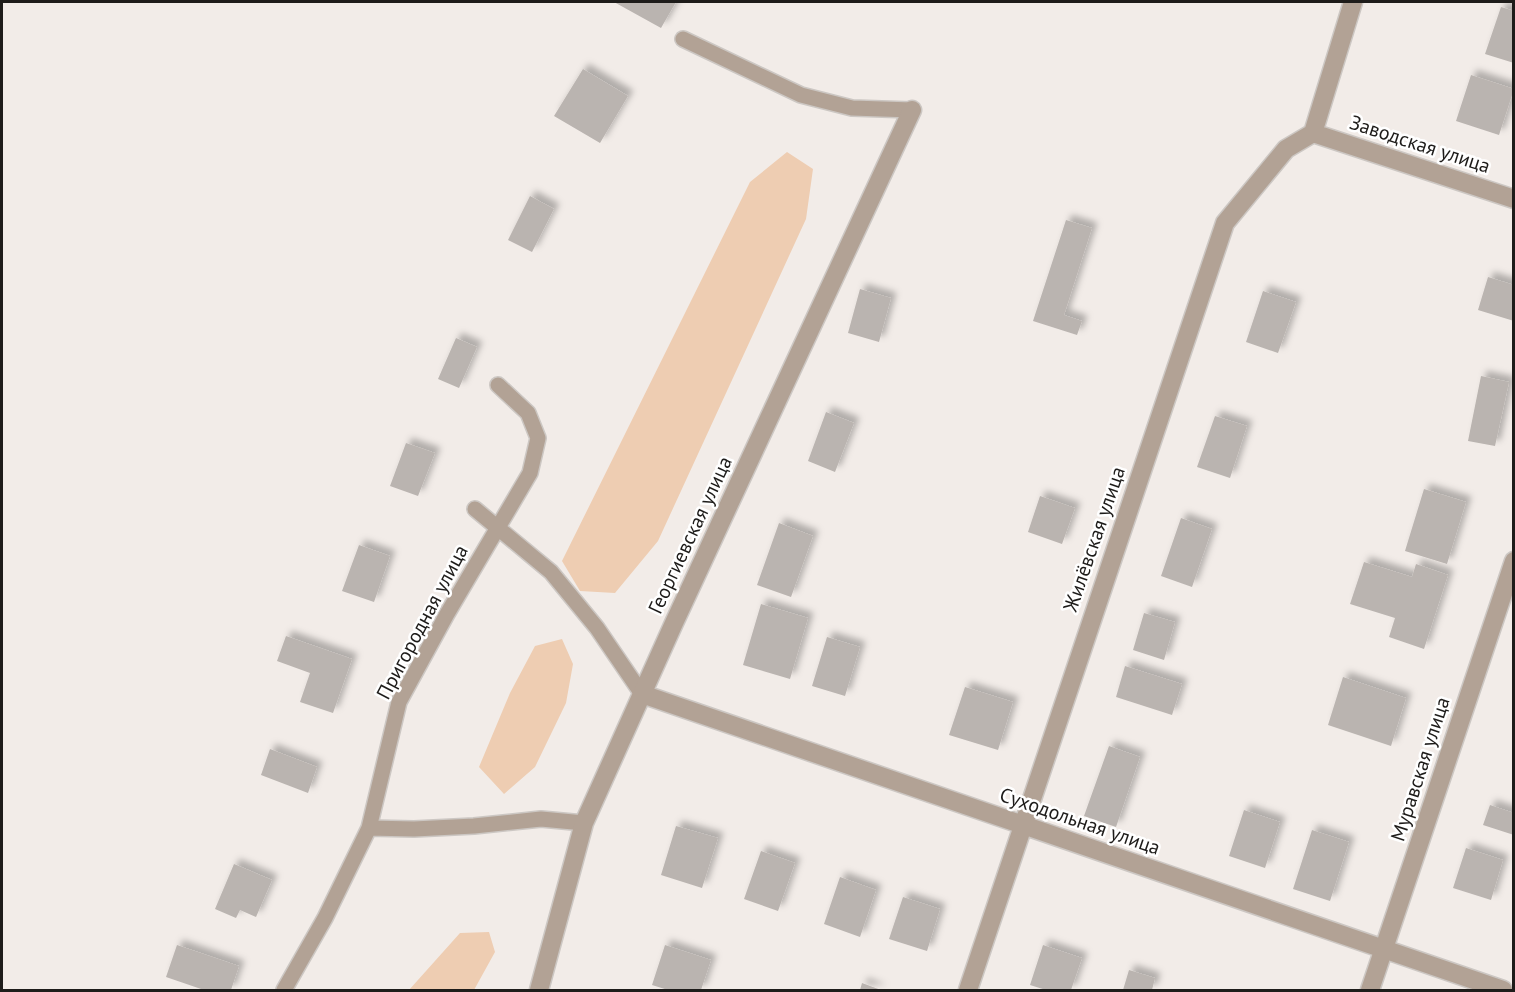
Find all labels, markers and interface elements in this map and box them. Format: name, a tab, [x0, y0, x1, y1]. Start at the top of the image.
street label: Заводская улица	[1346, 109, 1494, 179]
street label: Георгиевская улица	[642, 452, 738, 618]
street label: Жилёвская улица	[1057, 463, 1131, 616]
street label: Пригородная улица	[370, 540, 474, 704]
street label: Муравская улица	[1384, 694, 1456, 844]
street label: Суходольная улица	[996, 781, 1164, 861]

